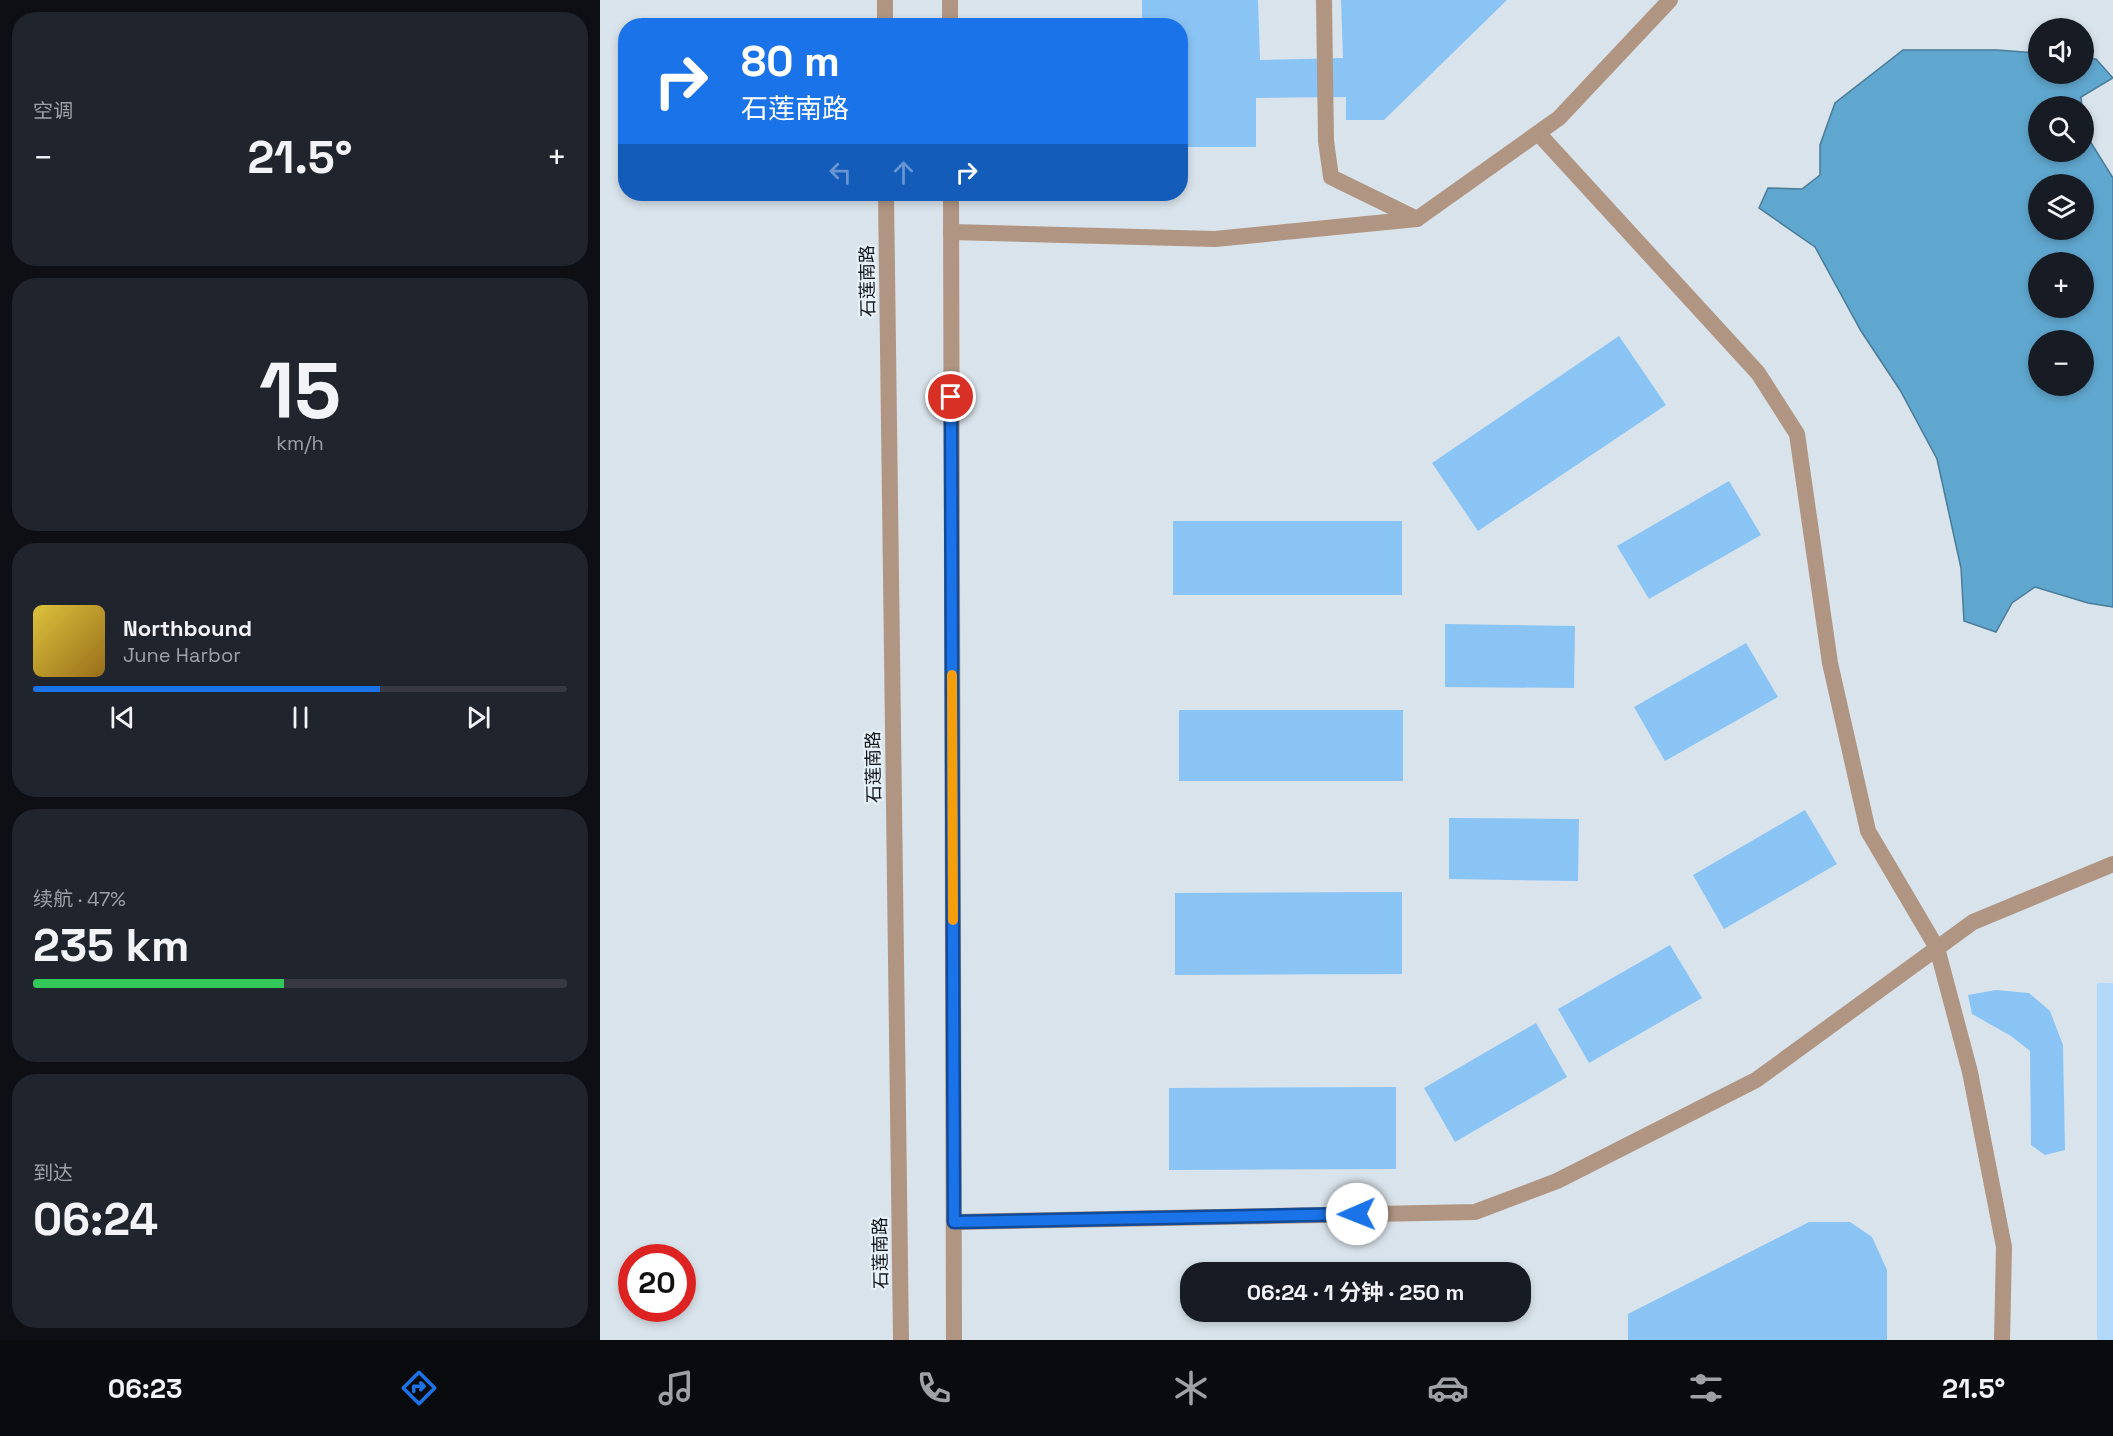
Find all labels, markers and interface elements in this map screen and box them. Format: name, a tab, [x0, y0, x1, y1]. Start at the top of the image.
map controls	[2028, 18, 2094, 396]
button: sound	[2028, 18, 2094, 84]
text: 80 m	[741, 35, 840, 88]
icon: right	[642, 42, 720, 120]
text: 石莲南路	[741, 91, 849, 126]
button: search	[2028, 96, 2094, 162]
text: 空调	[33, 98, 73, 124]
text: 21.5°	[247, 129, 353, 186]
text: −	[33, 137, 53, 179]
text: +	[547, 137, 567, 179]
icon: left	[824, 156, 857, 189]
icon: ahead	[887, 156, 920, 189]
icon: right	[950, 156, 983, 189]
button: layers	[2028, 174, 2094, 240]
street label: 石莲南路	[855, 245, 879, 317]
button: +	[2028, 252, 2094, 318]
button: −	[2028, 330, 2094, 396]
text: 15	[259, 341, 341, 441]
pin	[925, 371, 976, 422]
icon: arrive	[934, 380, 967, 413]
text: km/h	[276, 430, 324, 456]
text: Northbound	[123, 614, 252, 642]
text: June Harbor	[123, 642, 241, 668]
icon: previous	[106, 701, 139, 734]
icon: pause	[284, 701, 317, 734]
icon: next	[462, 701, 495, 734]
street label: 石莲南路	[861, 731, 885, 803]
text: 续航 · 47%	[33, 886, 126, 912]
text: 235 km	[33, 917, 189, 974]
text: 到达	[33, 1160, 73, 1186]
position arrow	[1325, 1182, 1389, 1246]
text: 06:24	[33, 1191, 158, 1248]
street label: 石莲南路	[868, 1217, 892, 1289]
speed limit sign: 20	[618, 1244, 696, 1322]
text: 06:24 · 1 分钟 · 250 m	[1247, 1278, 1464, 1306]
icon: directions	[398, 1367, 440, 1409]
icon: music	[655, 1367, 697, 1409]
icon: phone	[913, 1367, 955, 1409]
icon: climate	[1170, 1367, 1212, 1409]
icon: car	[1427, 1367, 1469, 1409]
icon: filters	[1685, 1367, 1727, 1409]
text: 06:23	[108, 1371, 182, 1406]
text: 21.5°	[1942, 1371, 2005, 1406]

